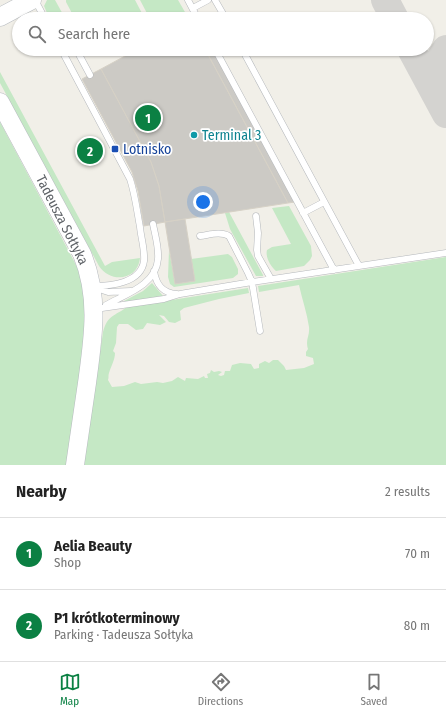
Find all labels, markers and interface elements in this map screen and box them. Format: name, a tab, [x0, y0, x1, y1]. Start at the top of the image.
search box	[12, 12, 434, 56]
icon: search	[26, 23, 48, 45]
text: Search here	[58, 25, 130, 43]
pin: 1	[135, 103, 161, 133]
place label: Terminal 3	[202, 127, 261, 144]
marker: Terminal 3	[189, 130, 199, 140]
pin: 2	[77, 136, 103, 166]
place label: Lotnisko	[123, 141, 171, 158]
marker: Lotnisko	[110, 144, 120, 154]
street label: Tadeusza Sołtyka	[32, 172, 92, 268]
your location	[193, 192, 213, 212]
text: Nearby	[16, 481, 67, 502]
text: 2 results	[385, 484, 430, 499]
text: Aelia Beauty	[54, 537, 132, 555]
text: 1	[26, 546, 32, 561]
text: 70 m	[405, 546, 430, 561]
text: Shop	[54, 555, 81, 570]
text: P1 krótkoterminowy	[54, 609, 180, 627]
text: 2	[26, 618, 32, 633]
text: 80 m	[404, 618, 430, 633]
text: Parking · Tadeusza Sołtyka	[54, 627, 193, 642]
tab: Map	[59, 671, 81, 708]
tab: Directions	[198, 671, 243, 708]
tab: Saved	[361, 671, 387, 708]

